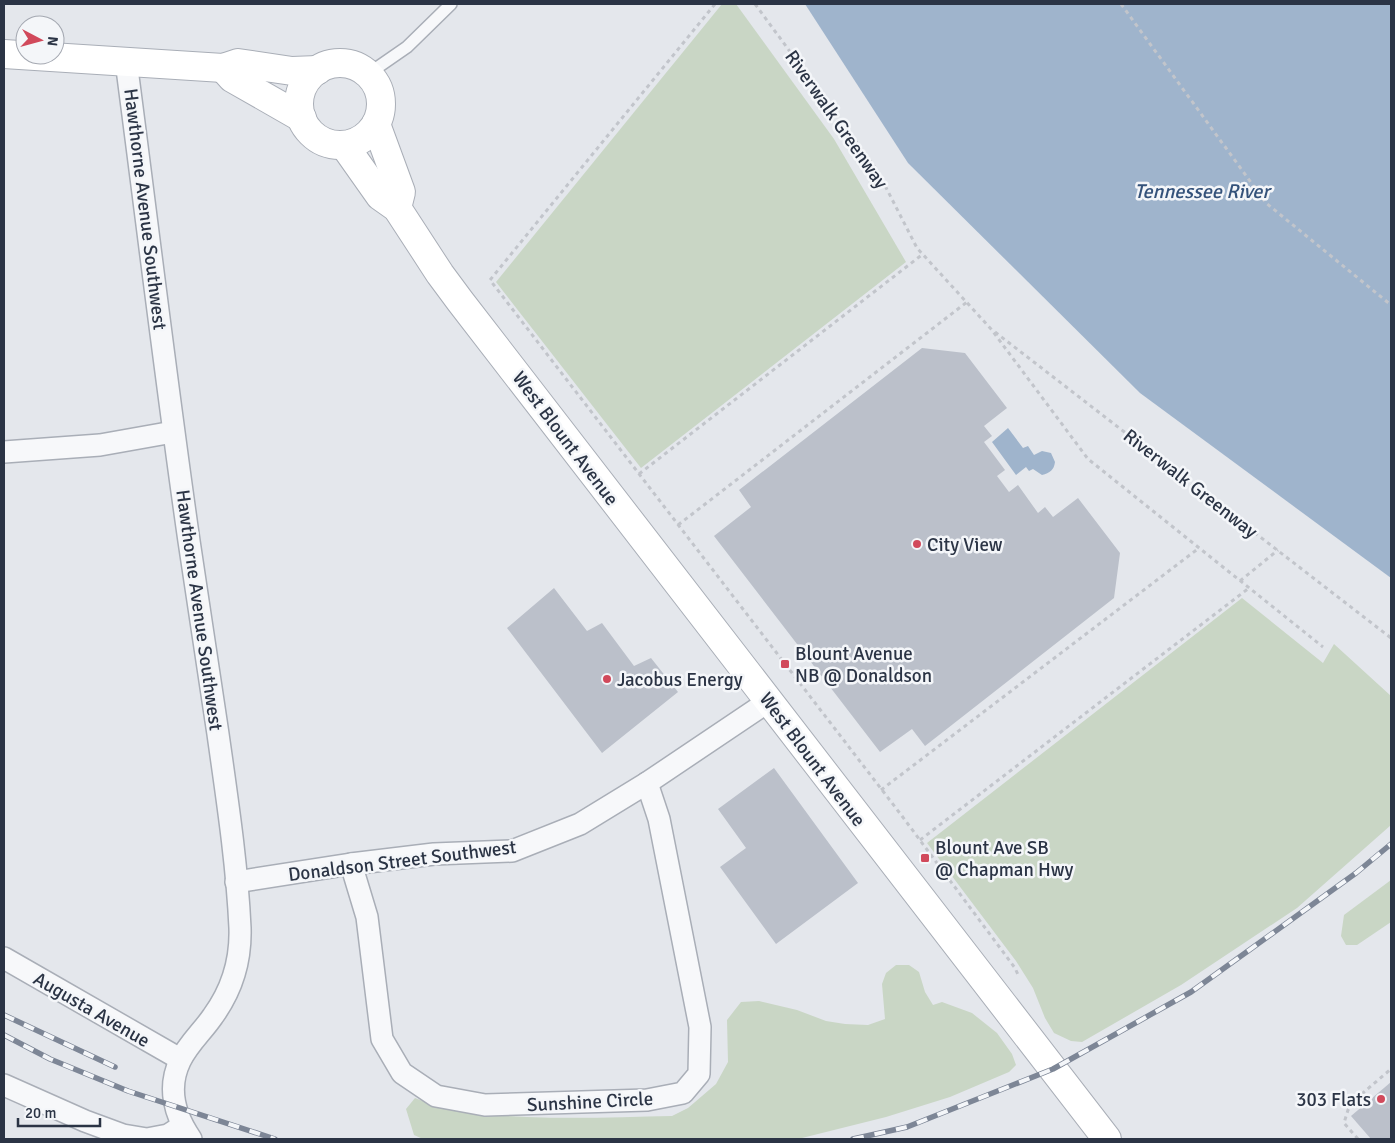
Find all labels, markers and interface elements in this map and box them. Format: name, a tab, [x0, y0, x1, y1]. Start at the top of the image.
north arrow	[15, 15, 65, 65]
text: N	[43, 36, 61, 47]
street label: Riverwalk Greenway	[779, 46, 893, 194]
street label: Hawthorne Avenue Southwest	[118, 87, 172, 332]
water label: Tennessee River	[1134, 179, 1272, 204]
street label: West Blount Avenue	[507, 367, 623, 510]
street label: Riverwalk Greenway	[1118, 424, 1262, 544]
street label: Hawthorne Avenue Southwest	[170, 488, 228, 733]
place label: City View	[927, 533, 1003, 557]
marker: City View	[911, 538, 923, 550]
place label: Blount Avenue NB @ Donaldson	[795, 642, 932, 688]
marker: Blount Avenue NB @ Donaldson	[779, 658, 791, 670]
place label: Jacobus Energy	[617, 668, 743, 692]
marker: Jacobus Energy	[601, 673, 613, 685]
street label: West Blount Avenue	[754, 688, 870, 831]
street label: Donaldson Street Southwest	[287, 835, 518, 887]
place label: Blount Ave SB @ Chapman Hwy	[935, 836, 1074, 882]
marker: Blount Ave SB @ Chapman Hwy	[919, 852, 931, 864]
street label: Augusta Avenue	[29, 967, 154, 1053]
street label: Sunshine Circle	[526, 1087, 654, 1117]
place label: 303 Flats	[1296, 1088, 1371, 1112]
marker: 303 Flats	[1375, 1093, 1387, 1105]
scale bar	[18, 1096, 100, 1128]
text: 20 m	[25, 1104, 56, 1122]

